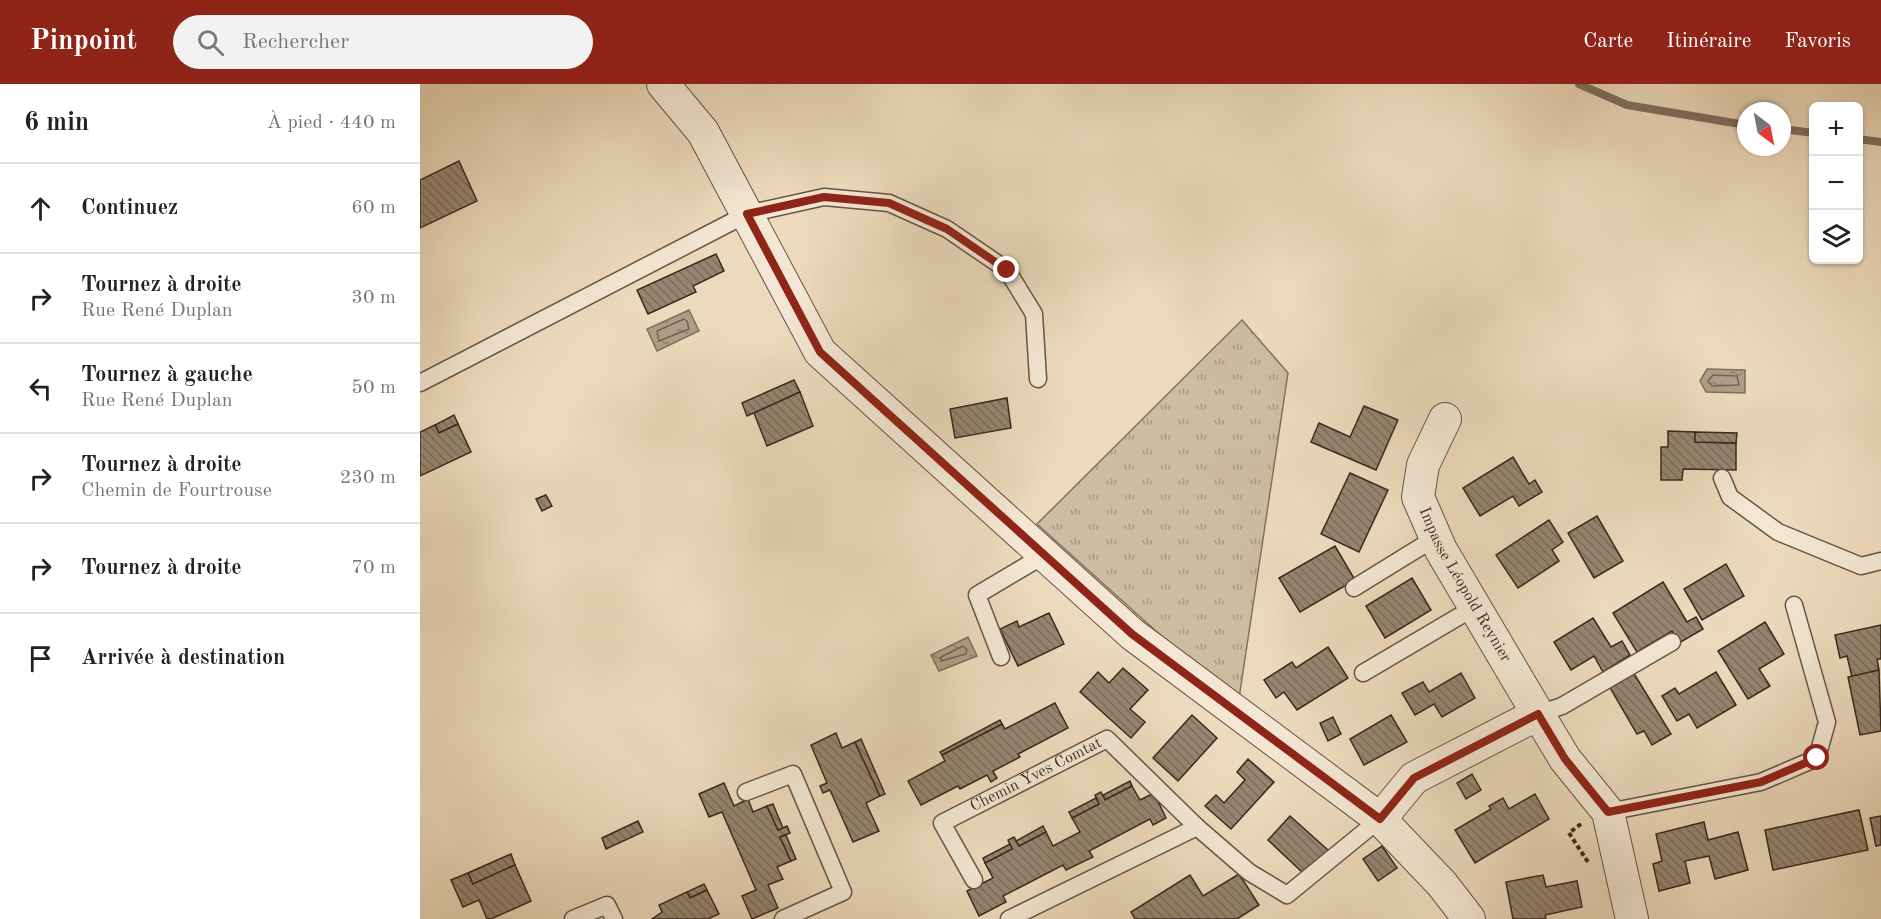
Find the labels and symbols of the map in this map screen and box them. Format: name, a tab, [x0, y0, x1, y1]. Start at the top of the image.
north arrow	[1737, 102, 1791, 156]
route end	[993, 256, 1019, 282]
street label: Impasse Léopold Reynier	[1416, 505, 1514, 666]
street label: Chemin Yves Comtat	[968, 735, 1105, 815]
route start	[1803, 744, 1829, 770]

